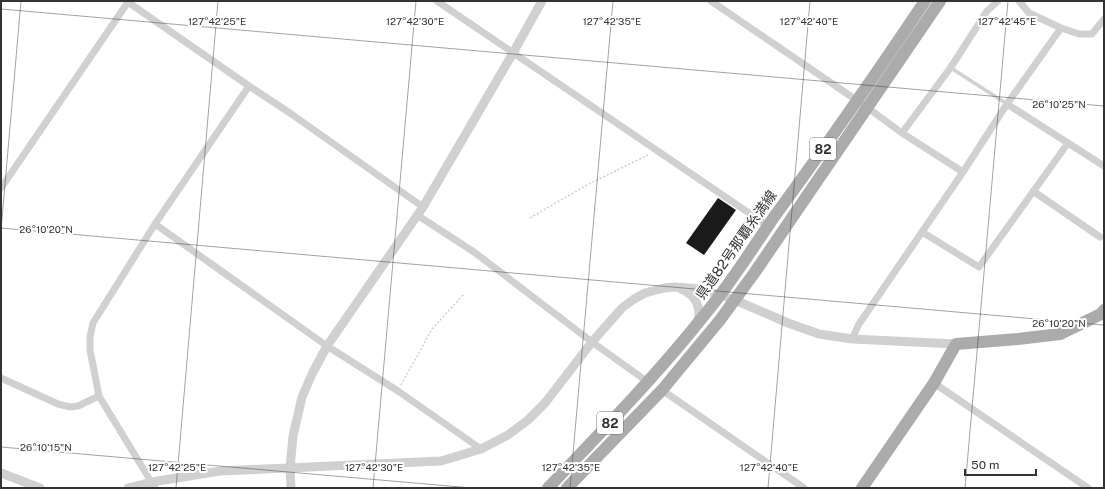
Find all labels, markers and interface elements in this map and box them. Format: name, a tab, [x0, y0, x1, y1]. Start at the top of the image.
text: 127°42'25"E	[188, 15, 246, 27]
text: 127°42'30"E	[386, 15, 444, 27]
text: 127°42'35"E	[583, 15, 641, 27]
text: 127°42'40"E	[780, 15, 838, 27]
text: 127°42'45"E	[978, 15, 1036, 27]
text: 26°10'25"N	[1032, 98, 1086, 110]
road number: 82	[810, 138, 836, 160]
street label: 県道82号那覇糸満線	[692, 187, 780, 303]
text: 26°10'20"N	[19, 223, 73, 235]
text: 26°10'20"N	[1032, 317, 1086, 329]
road number: 82	[597, 412, 623, 434]
text: 26°10'15"N	[20, 441, 72, 453]
scale bar	[965, 451, 1036, 477]
text: 50 m	[971, 458, 999, 472]
text: 127°42'25"E	[148, 461, 206, 473]
text: 127°42'30"E	[345, 461, 403, 473]
text: 127°42'35"E	[542, 461, 600, 473]
text: 127°42'40"E	[740, 461, 798, 473]

